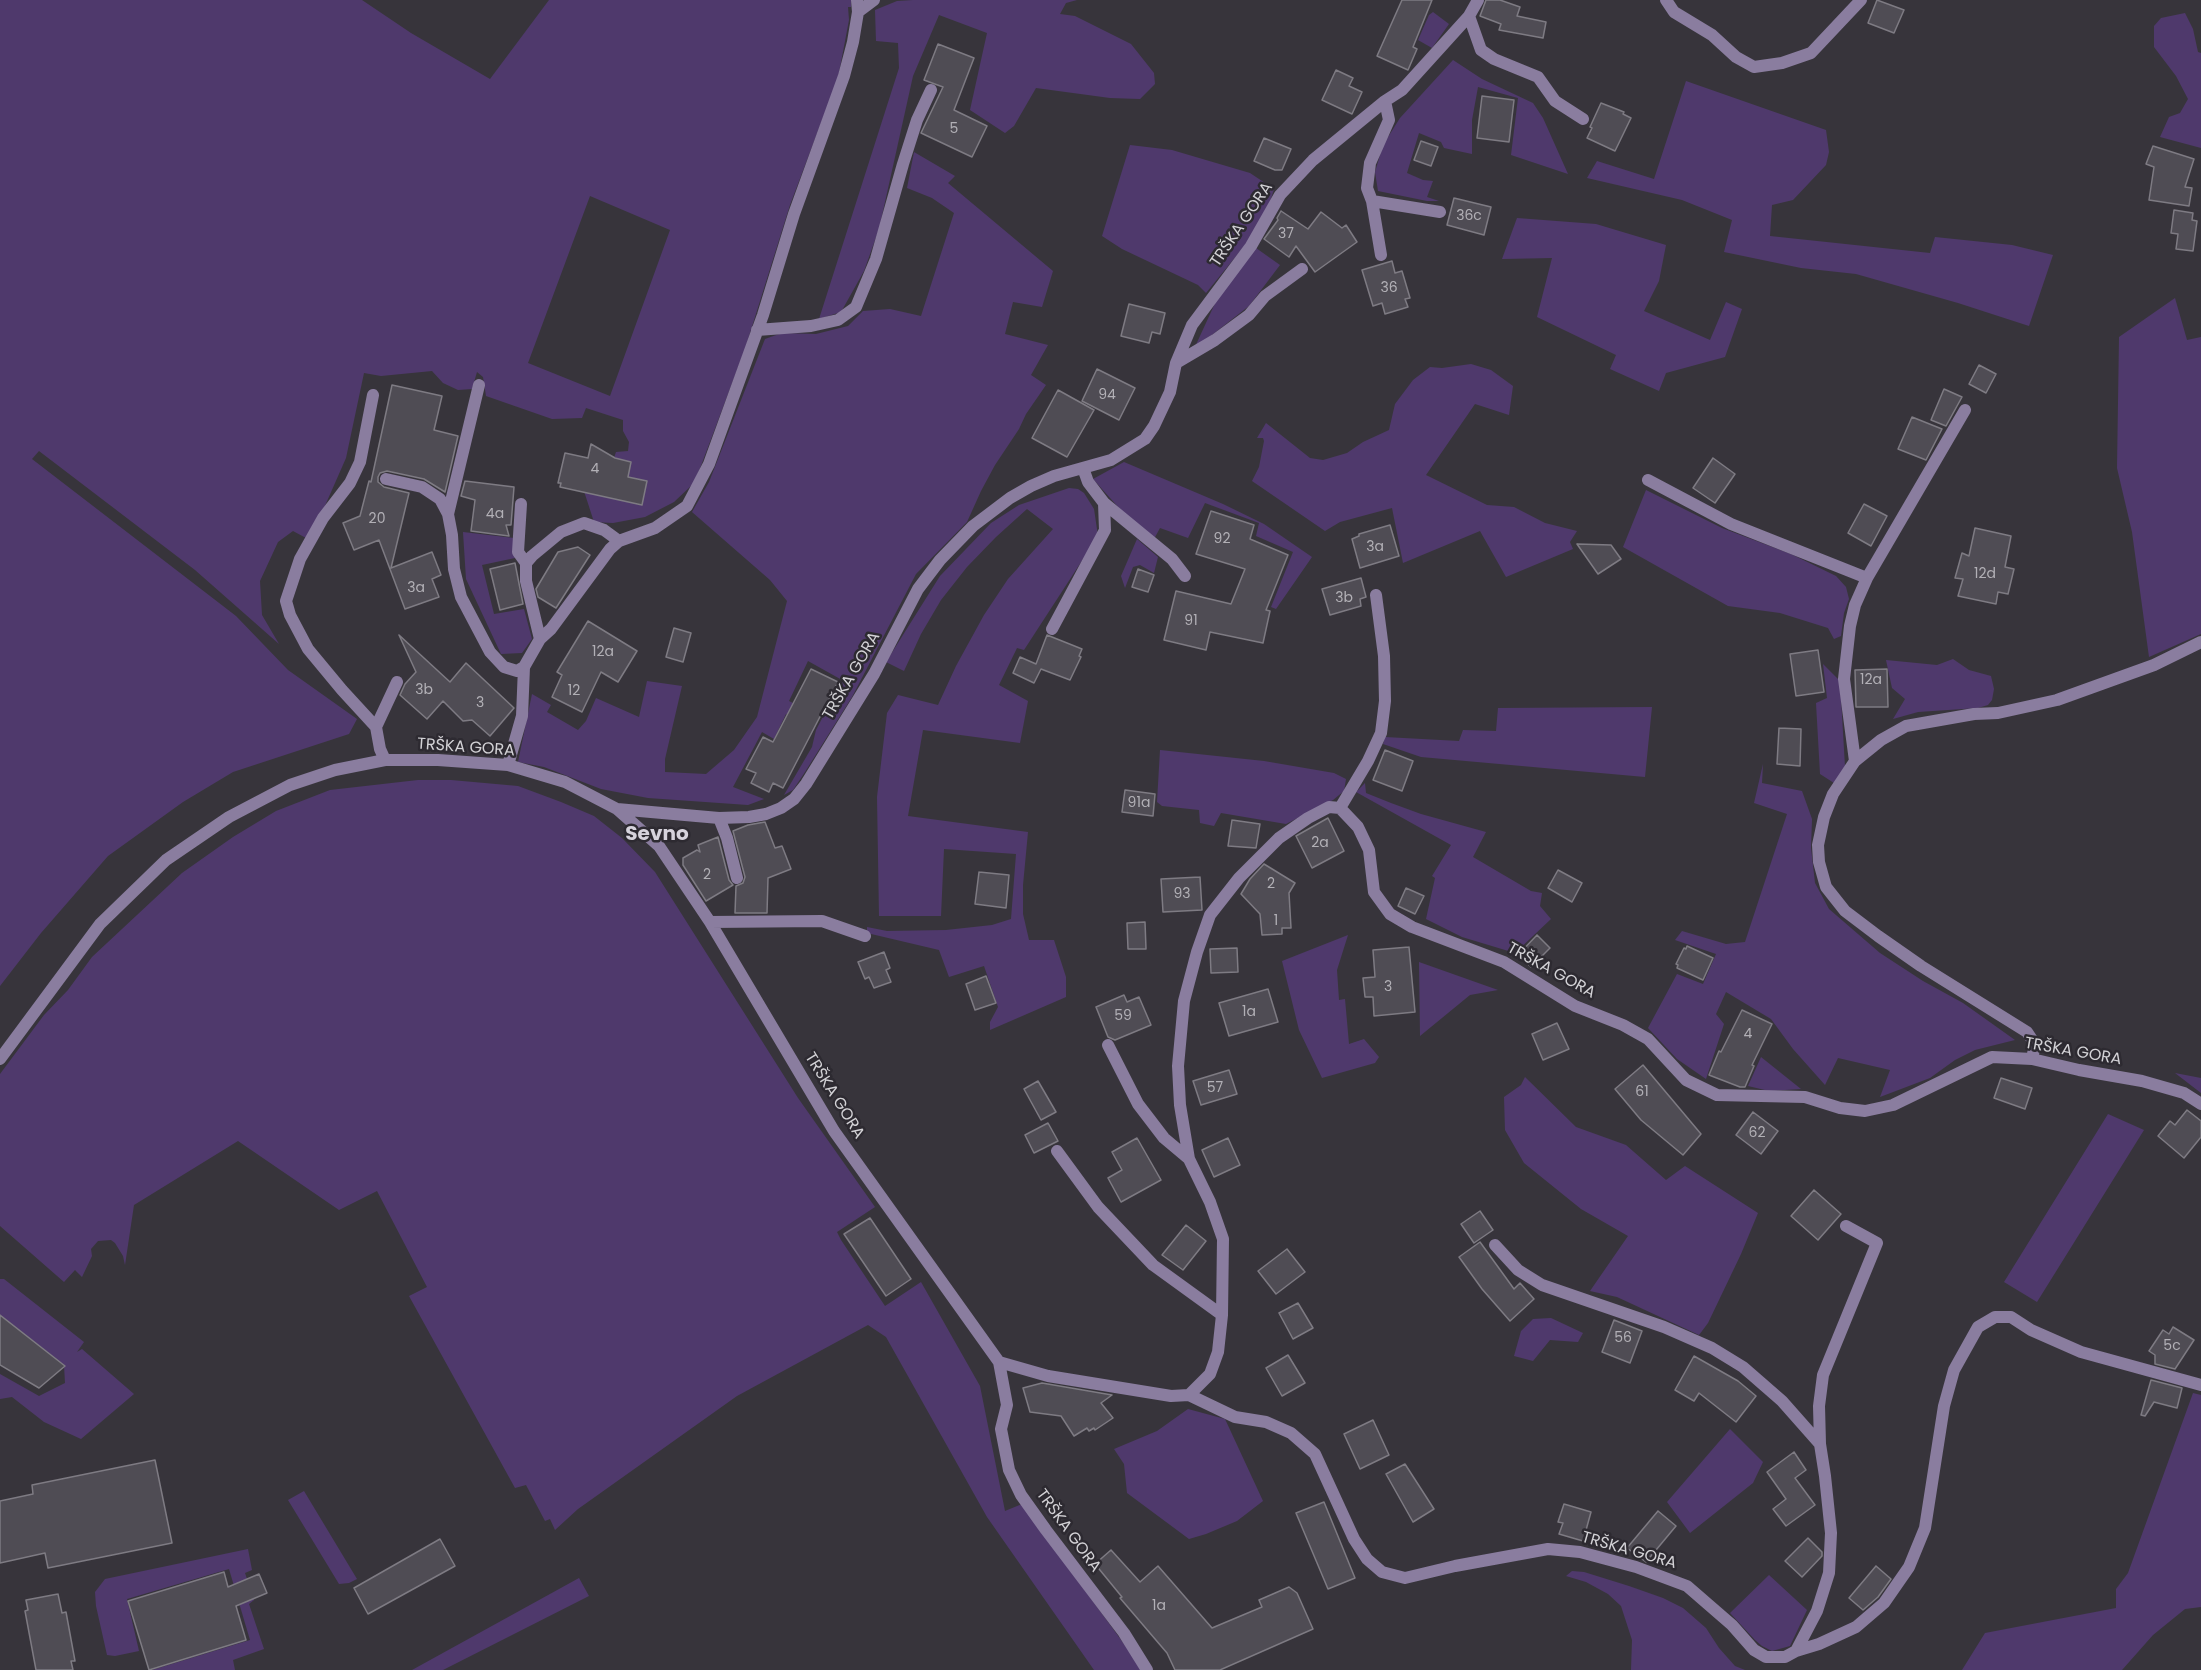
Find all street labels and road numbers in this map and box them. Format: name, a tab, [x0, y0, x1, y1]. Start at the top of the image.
street label: TRŠKA GORA	[1207, 179, 1277, 271]
street label: TRŠKA GORA	[819, 629, 885, 723]
street label: TRŠKA GORA	[416, 735, 516, 761]
street label: TRŠKA GORA	[1504, 939, 1598, 1003]
street label: TRŠKA GORA	[2023, 1034, 2123, 1070]
street label: TRŠKA GORA	[800, 1049, 868, 1143]
street label: TRŠKA GORA	[1031, 1486, 1105, 1576]
street label: TRŠKA GORA	[1579, 1528, 1679, 1574]

